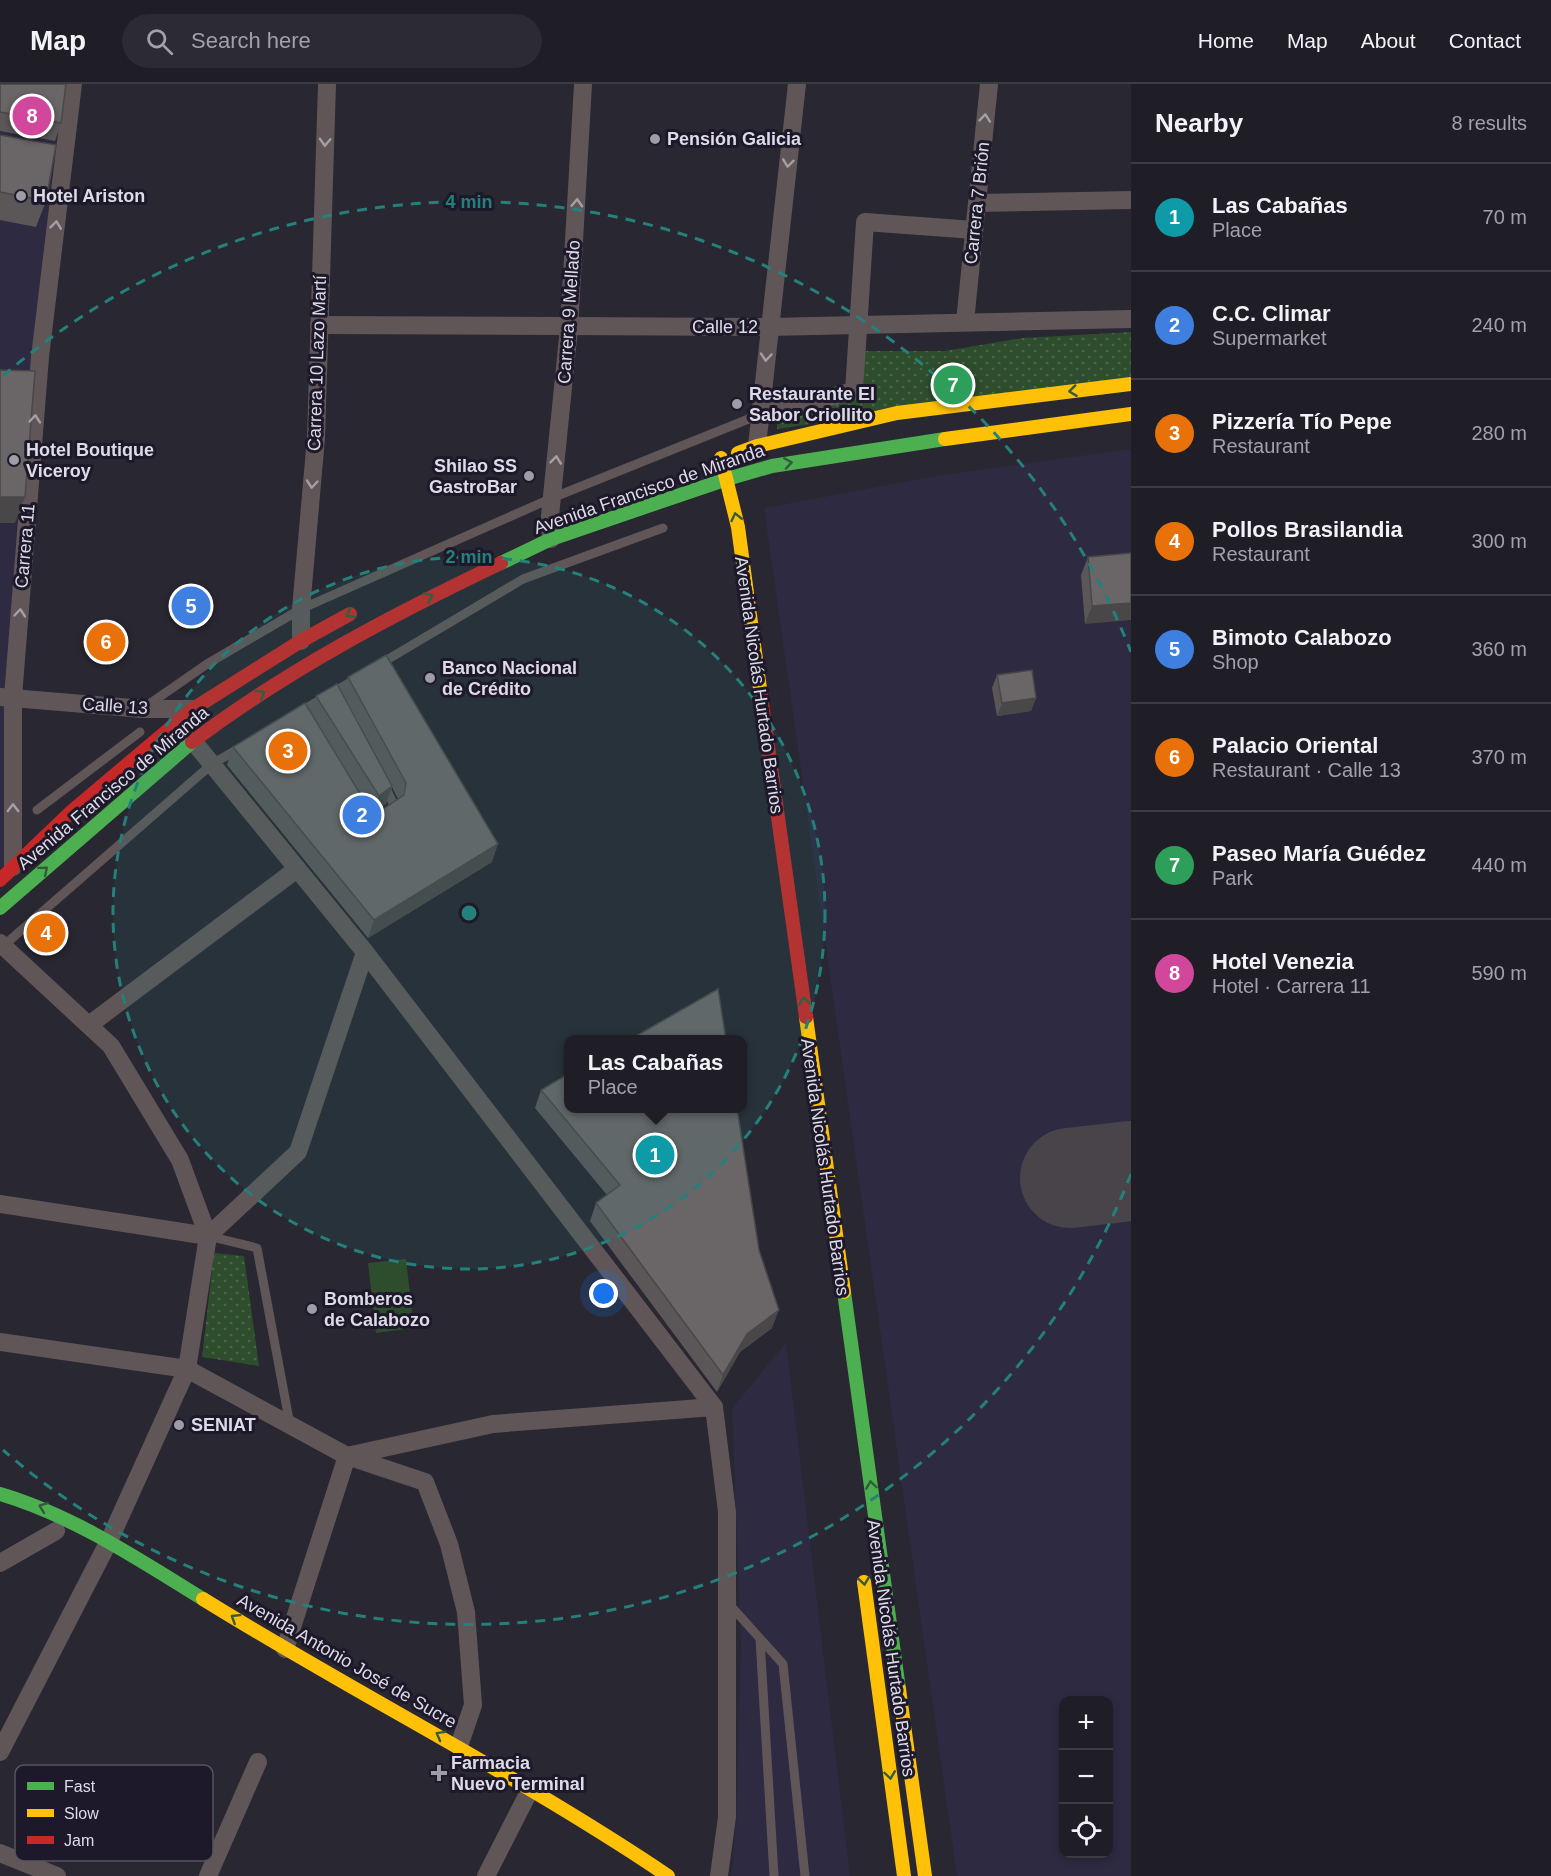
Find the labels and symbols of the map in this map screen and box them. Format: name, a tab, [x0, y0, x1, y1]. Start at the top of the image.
pin: 8	[12, 93, 51, 138]
one-way arrow	[978, 113, 991, 122]
place label: Pensión Galicia	[667, 129, 802, 149]
marker: Pensión Galicia	[648, 132, 662, 146]
one-way arrow	[319, 138, 331, 147]
street label: Carrera 7 Brión	[961, 141, 993, 265]
one-way arrow	[782, 158, 795, 168]
place label: Hotel Ariston	[33, 186, 145, 206]
marker: Hotel Ariston	[14, 189, 28, 203]
text: 4 min	[445, 192, 493, 212]
one-way arrow	[570, 198, 583, 207]
one-way arrow	[49, 221, 62, 230]
street label: Carrera 9 Mellado	[554, 239, 584, 385]
street label: Carrera 10 Lazo Martí	[304, 275, 330, 451]
street label: Calle 12	[692, 317, 758, 337]
one-way arrow	[760, 352, 773, 361]
pin: 7	[934, 362, 972, 408]
place label: Restaurante El Sabor Criollito	[749, 384, 875, 425]
one-way arrow	[1068, 384, 1077, 397]
marker: Restaurante El Sabor Criollito	[730, 397, 744, 411]
one-way arrow	[28, 414, 41, 424]
place label: Hotel Boutique Viceroy	[26, 440, 154, 481]
street label: Avenida Francisco de Miranda	[531, 440, 768, 538]
marker: Hotel Boutique Viceroy	[7, 453, 21, 467]
one-way arrow	[549, 455, 561, 464]
place label: Shilao SS GastroBar	[429, 456, 517, 497]
one-way arrow	[783, 457, 793, 470]
marker: Shilao SS GastroBar	[522, 469, 536, 483]
one-way arrow	[306, 480, 319, 489]
street label: Carrera 11	[11, 503, 39, 589]
one-way arrow	[730, 512, 743, 522]
text: 2 min	[445, 547, 493, 567]
street label: Avenida Nicolás Hurtado Barrios	[731, 555, 787, 815]
pin: 5	[172, 584, 210, 628]
one-way arrow	[423, 592, 434, 604]
one-way arrow	[346, 607, 357, 618]
one-way arrow	[13, 609, 26, 618]
pin: 6	[86, 620, 126, 664]
place label: Banco Nacional de Crédito	[442, 658, 577, 699]
marker: Banco Nacional de Crédito	[423, 671, 437, 685]
one-way arrow	[255, 690, 265, 702]
street label: Calle 13	[81, 694, 149, 718]
street label: Avenida Francisco de Miranda	[14, 702, 213, 874]
pin: 3	[268, 728, 308, 774]
pin: 2	[342, 792, 382, 838]
one-way arrow	[7, 804, 19, 813]
one-way arrow	[37, 866, 48, 877]
centre of rings	[459, 903, 479, 923]
pin: 4	[26, 910, 66, 956]
one-way arrow	[798, 996, 810, 1005]
street label: Avenida Nicolás Hurtado Barrios	[797, 1037, 853, 1297]
pin: 1	[636, 1132, 674, 1178]
your location	[589, 1279, 618, 1308]
place label: Bomberos de Calabozo	[324, 1289, 430, 1330]
marker: Bomberos de Calabozo	[305, 1302, 319, 1316]
place label: SENIAT	[191, 1415, 256, 1435]
marker: SENIAT	[172, 1418, 186, 1432]
one-way arrow	[865, 1481, 877, 1490]
one-way arrow	[38, 1502, 49, 1515]
street label: Avenida Nicolás Hurtado Barrios	[863, 1518, 919, 1778]
one-way arrow	[857, 1577, 870, 1586]
street label: Avenida Antonio José de Sucre	[234, 1590, 460, 1732]
one-way arrow	[231, 1614, 241, 1626]
one-way arrow	[436, 1731, 446, 1742]
place label: Farmacia Nuevo Terminal	[451, 1753, 585, 1794]
legend	[15, 1765, 213, 1861]
marker: Farmacia Nuevo Terminal	[432, 1766, 446, 1780]
one-way arrow	[884, 1770, 896, 1779]
text: Fast	[64, 1778, 96, 1795]
text: Slow	[64, 1805, 99, 1822]
text: Jam	[64, 1832, 94, 1849]

